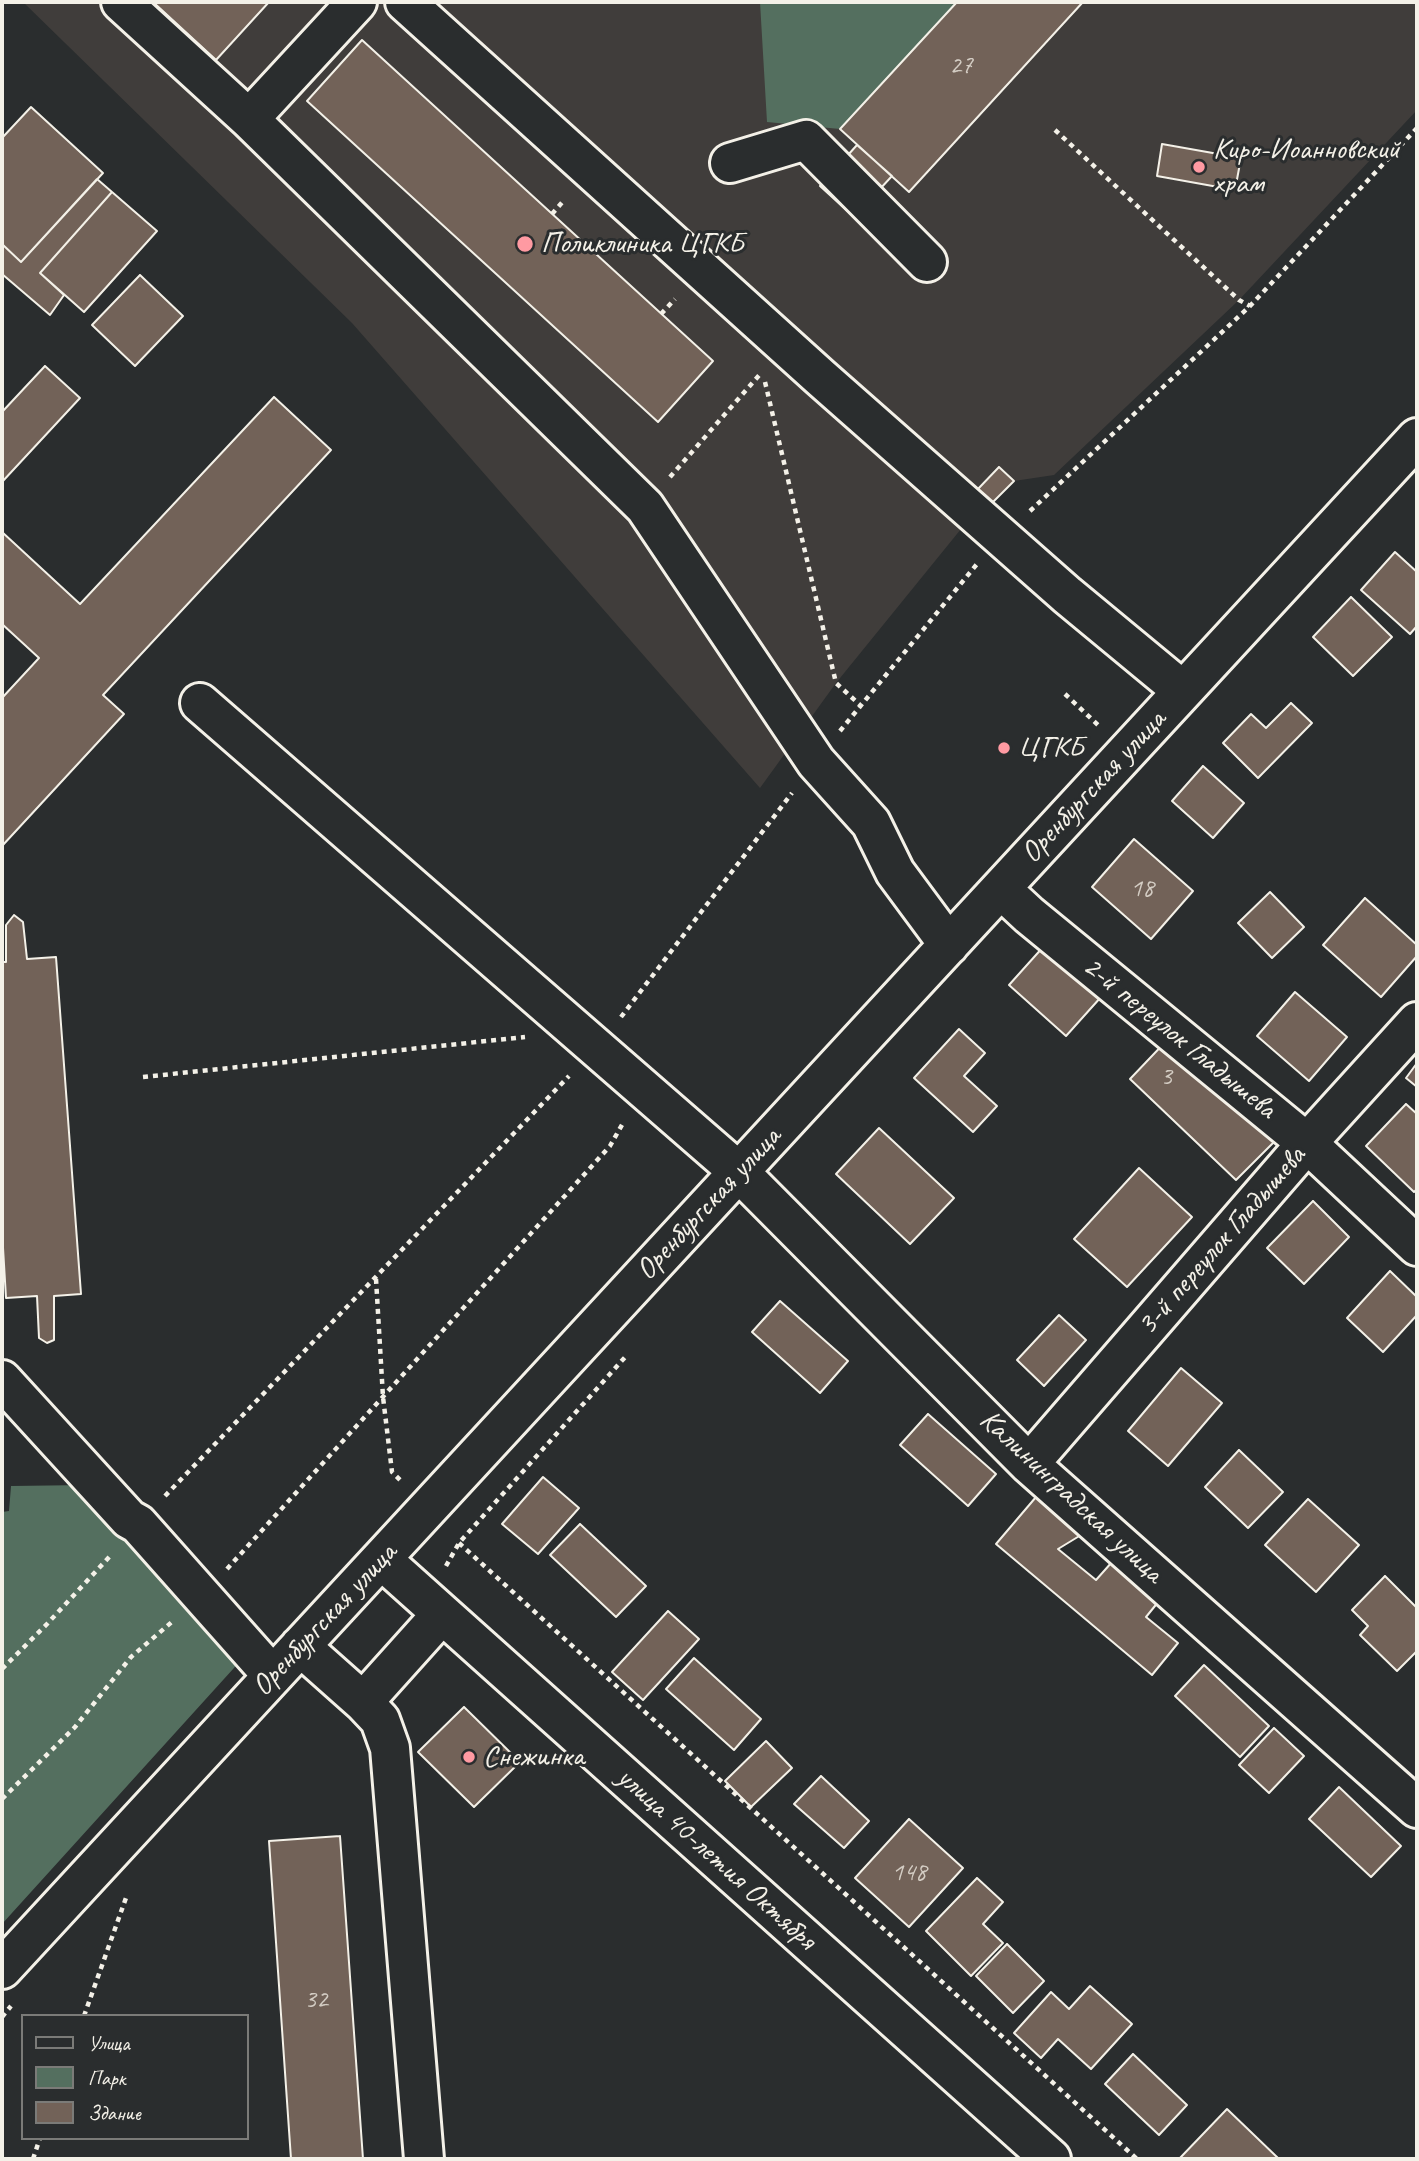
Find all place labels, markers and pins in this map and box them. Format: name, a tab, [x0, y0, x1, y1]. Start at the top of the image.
place label: Киро-Иоанновский храм	[1213, 132, 1400, 202]
marker: Киро-Иоанновский храм	[1191, 159, 1207, 175]
place label: Поликлиника ЦГКБ	[541, 226, 743, 262]
marker: Поликлиника ЦГКБ	[515, 234, 535, 254]
place label: ЦГКБ	[1018, 730, 1083, 766]
marker: ЦГКБ	[996, 740, 1012, 756]
place label: Снежинка	[483, 1739, 584, 1775]
marker: Снежинка	[461, 1749, 477, 1765]

